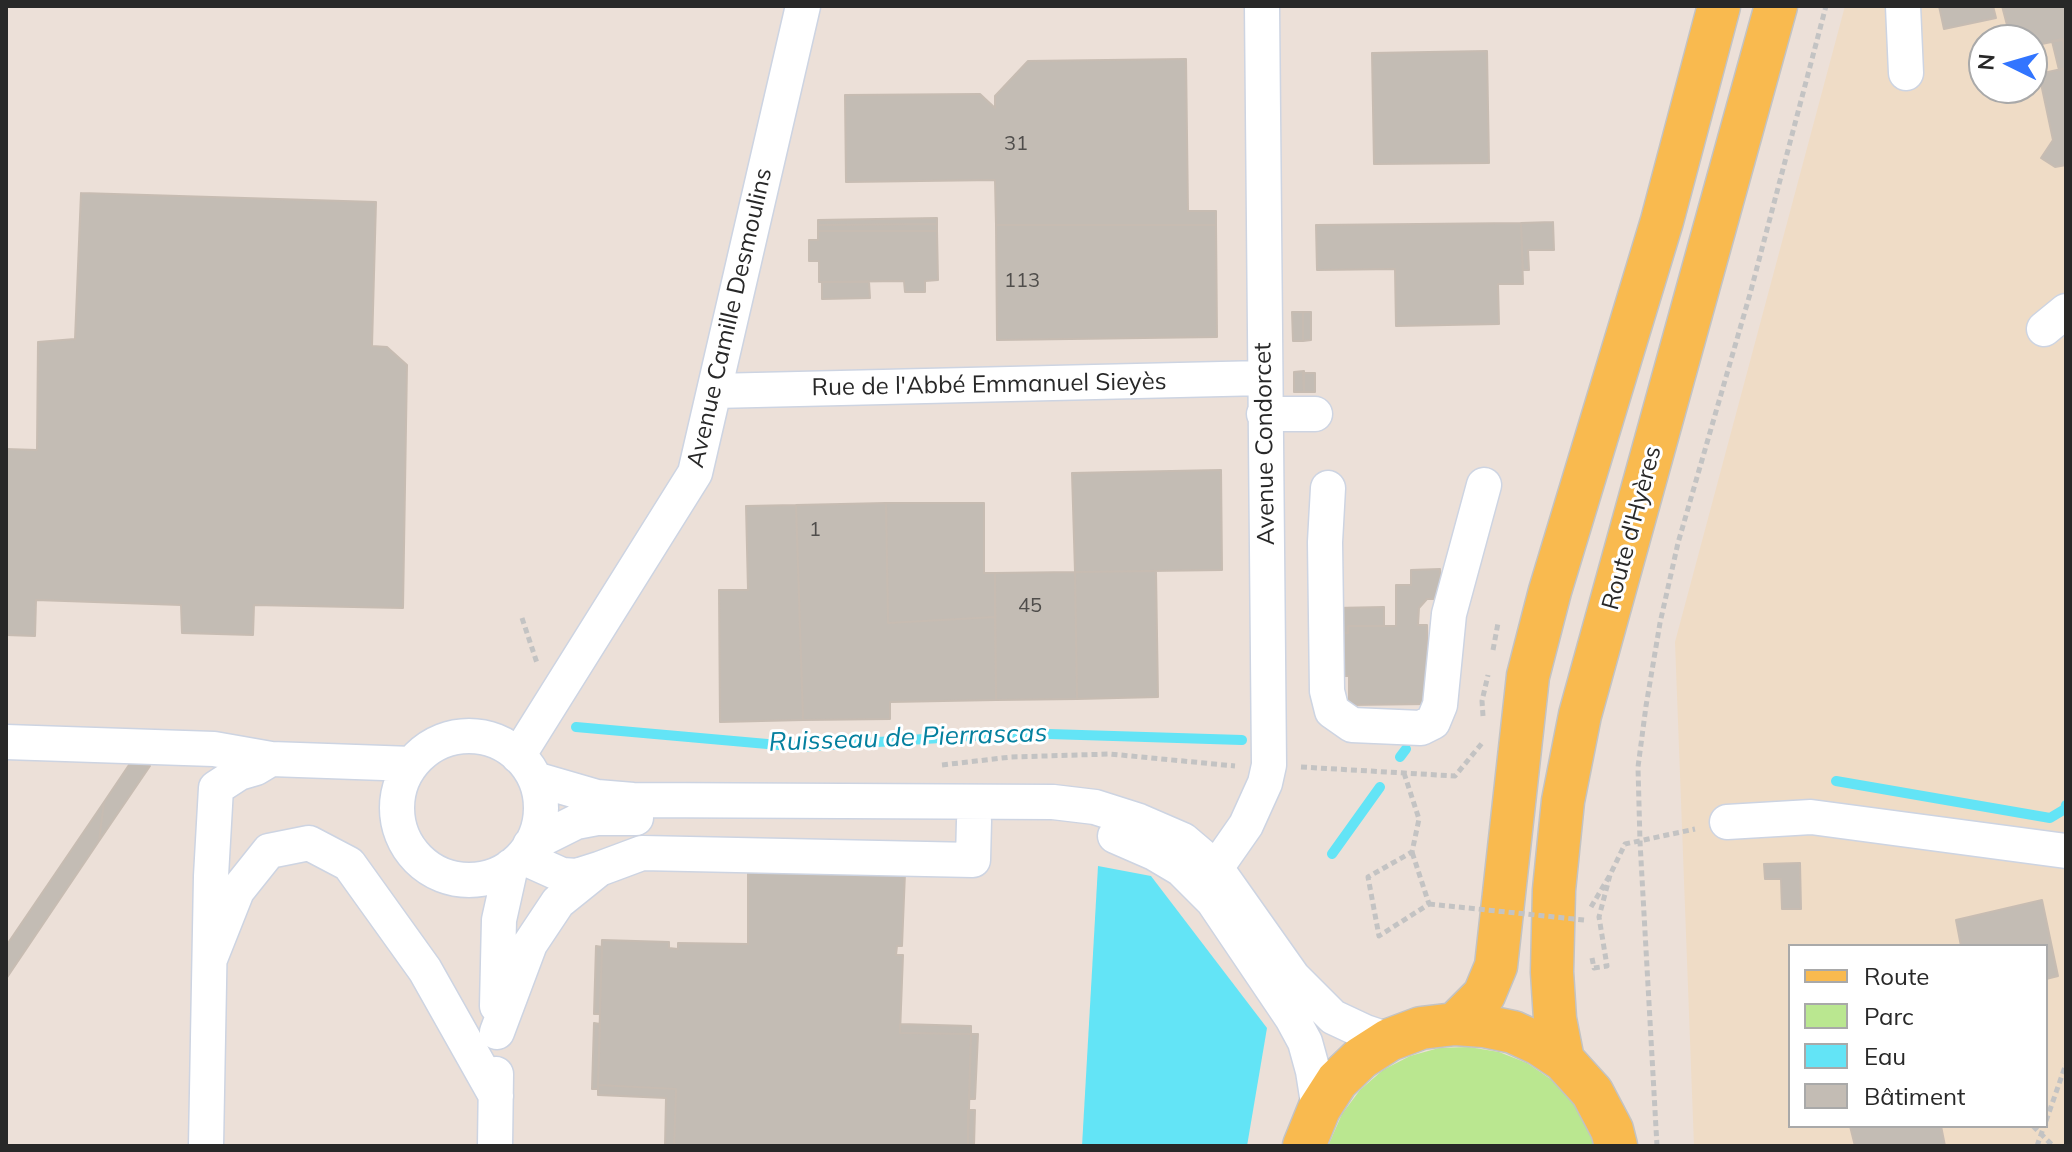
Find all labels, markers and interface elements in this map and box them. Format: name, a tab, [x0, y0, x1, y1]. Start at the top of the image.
north arrow	[1968, 24, 2048, 104]
text: N	[1971, 53, 2001, 72]
house number: 31	[1004, 132, 1028, 156]
street label: Avenue Camille Desmoulins	[681, 165, 779, 471]
house number: 113	[1004, 269, 1040, 293]
street label: Avenue Condorcet	[1249, 342, 1281, 546]
street label: Rue de l'Abbé Emmanuel Sieyès	[811, 368, 1167, 402]
street label: Route d'Hyères	[1596, 443, 1668, 613]
house number: 1	[809, 518, 821, 542]
house number: 45	[1018, 594, 1042, 618]
water label: Ruisseau de Pierrascas	[768, 718, 1048, 758]
legend	[1788, 944, 2048, 1128]
text: Route	[1864, 961, 1929, 991]
text: Parc	[1864, 1001, 1914, 1031]
text: Eau	[1864, 1041, 1906, 1071]
text: Bâtiment	[1864, 1081, 1965, 1111]

